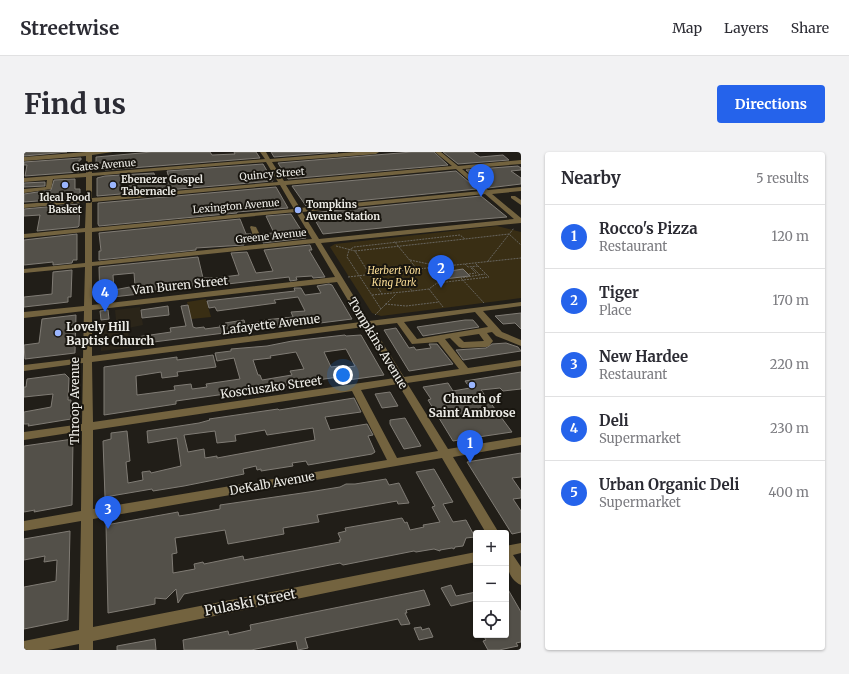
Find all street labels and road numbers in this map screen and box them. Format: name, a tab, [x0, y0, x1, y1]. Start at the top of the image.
street label: Gates Avenue	[72, 156, 136, 174]
street label: Quincy Street	[239, 165, 305, 183]
street label: Lexington Avenue	[192, 196, 280, 216]
street label: Greene Avenue	[235, 226, 307, 246]
street label: Van Buren Street	[130, 272, 229, 298]
street label: Tompkins Avenue	[345, 294, 411, 392]
street label: Lafayette Avenue	[221, 311, 321, 337]
street label: Throop Avenue	[67, 357, 82, 445]
street label: Kosciuszko Street	[219, 372, 323, 402]
street label: DeKalb Avenue	[228, 468, 316, 498]
street label: Pulaski Street	[203, 584, 298, 620]

